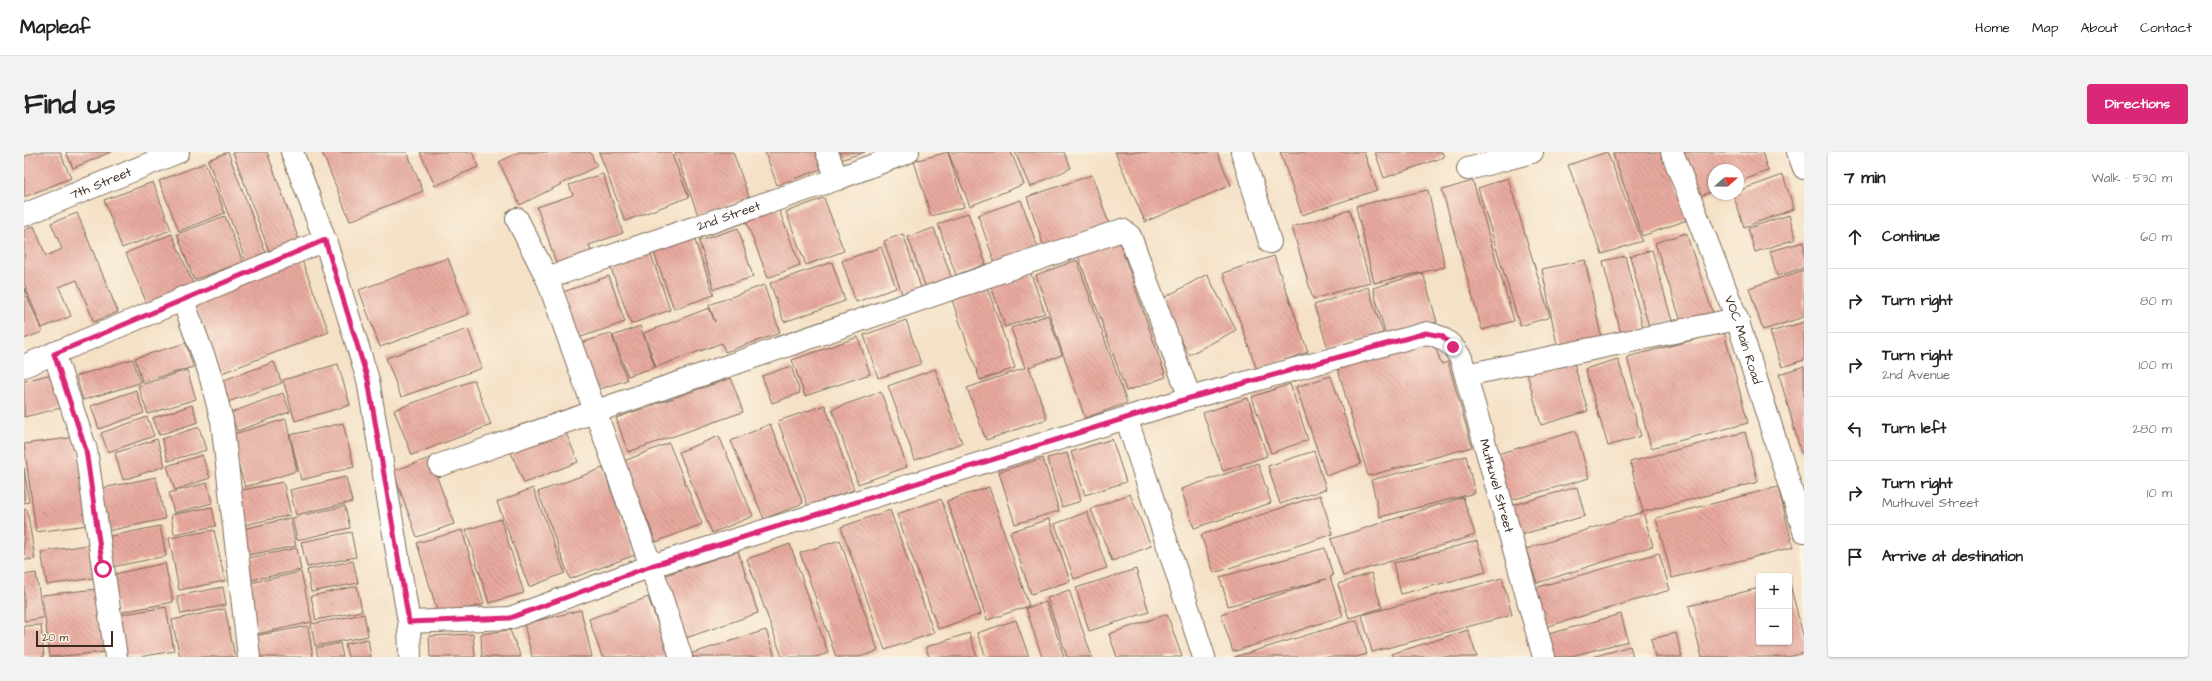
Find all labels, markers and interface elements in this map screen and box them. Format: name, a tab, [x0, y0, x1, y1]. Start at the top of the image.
text: Mapleaf	[20, 14, 90, 41]
text: Home	[1975, 18, 2010, 38]
text: Map	[2032, 18, 2058, 38]
text: About	[2080, 18, 2118, 38]
text: Contact	[2140, 18, 2192, 38]
button: Directions	[2087, 84, 2188, 124]
text: Find us	[24, 85, 115, 124]
street label: 7th Street	[67, 163, 135, 204]
north arrow	[1708, 164, 1744, 200]
text: 7 min	[1844, 166, 1886, 190]
text: Walk · 530 m	[2092, 169, 2172, 187]
street label: 2nd Street	[695, 197, 764, 235]
icon: ahead	[1844, 226, 1866, 248]
text: Continue	[1882, 226, 1940, 247]
text: 60 m	[2140, 228, 2172, 246]
icon: right	[1844, 290, 1866, 312]
text: Turn right	[1882, 290, 1953, 311]
text: 80 m	[2140, 292, 2172, 310]
street label: VOC Main Road	[1720, 293, 1766, 387]
route end	[1444, 338, 1462, 356]
text: Turn right	[1882, 345, 1953, 366]
icon: right	[1844, 354, 1866, 376]
text: 100 m	[2139, 356, 2172, 374]
text: 2nd Avenue	[1882, 366, 1950, 384]
icon: left	[1844, 418, 1866, 440]
text: Turn left	[1882, 418, 1946, 439]
text: 280 m	[2133, 420, 2172, 438]
street label: Muthuvel Street	[1475, 437, 1518, 536]
text: Turn right	[1882, 473, 1953, 494]
icon: right	[1844, 482, 1866, 504]
text: 10 m	[2147, 484, 2172, 502]
text: Muthuvel Street	[1882, 494, 1979, 512]
icon: arrive	[1844, 546, 1866, 568]
text: Arrive at destination	[1882, 546, 2023, 567]
route start	[94, 560, 112, 578]
map controls	[1756, 573, 1792, 645]
button: +	[1756, 573, 1792, 609]
button: −	[1756, 609, 1792, 645]
scale bar	[36, 629, 113, 648]
text: 20 m	[42, 630, 68, 645]

